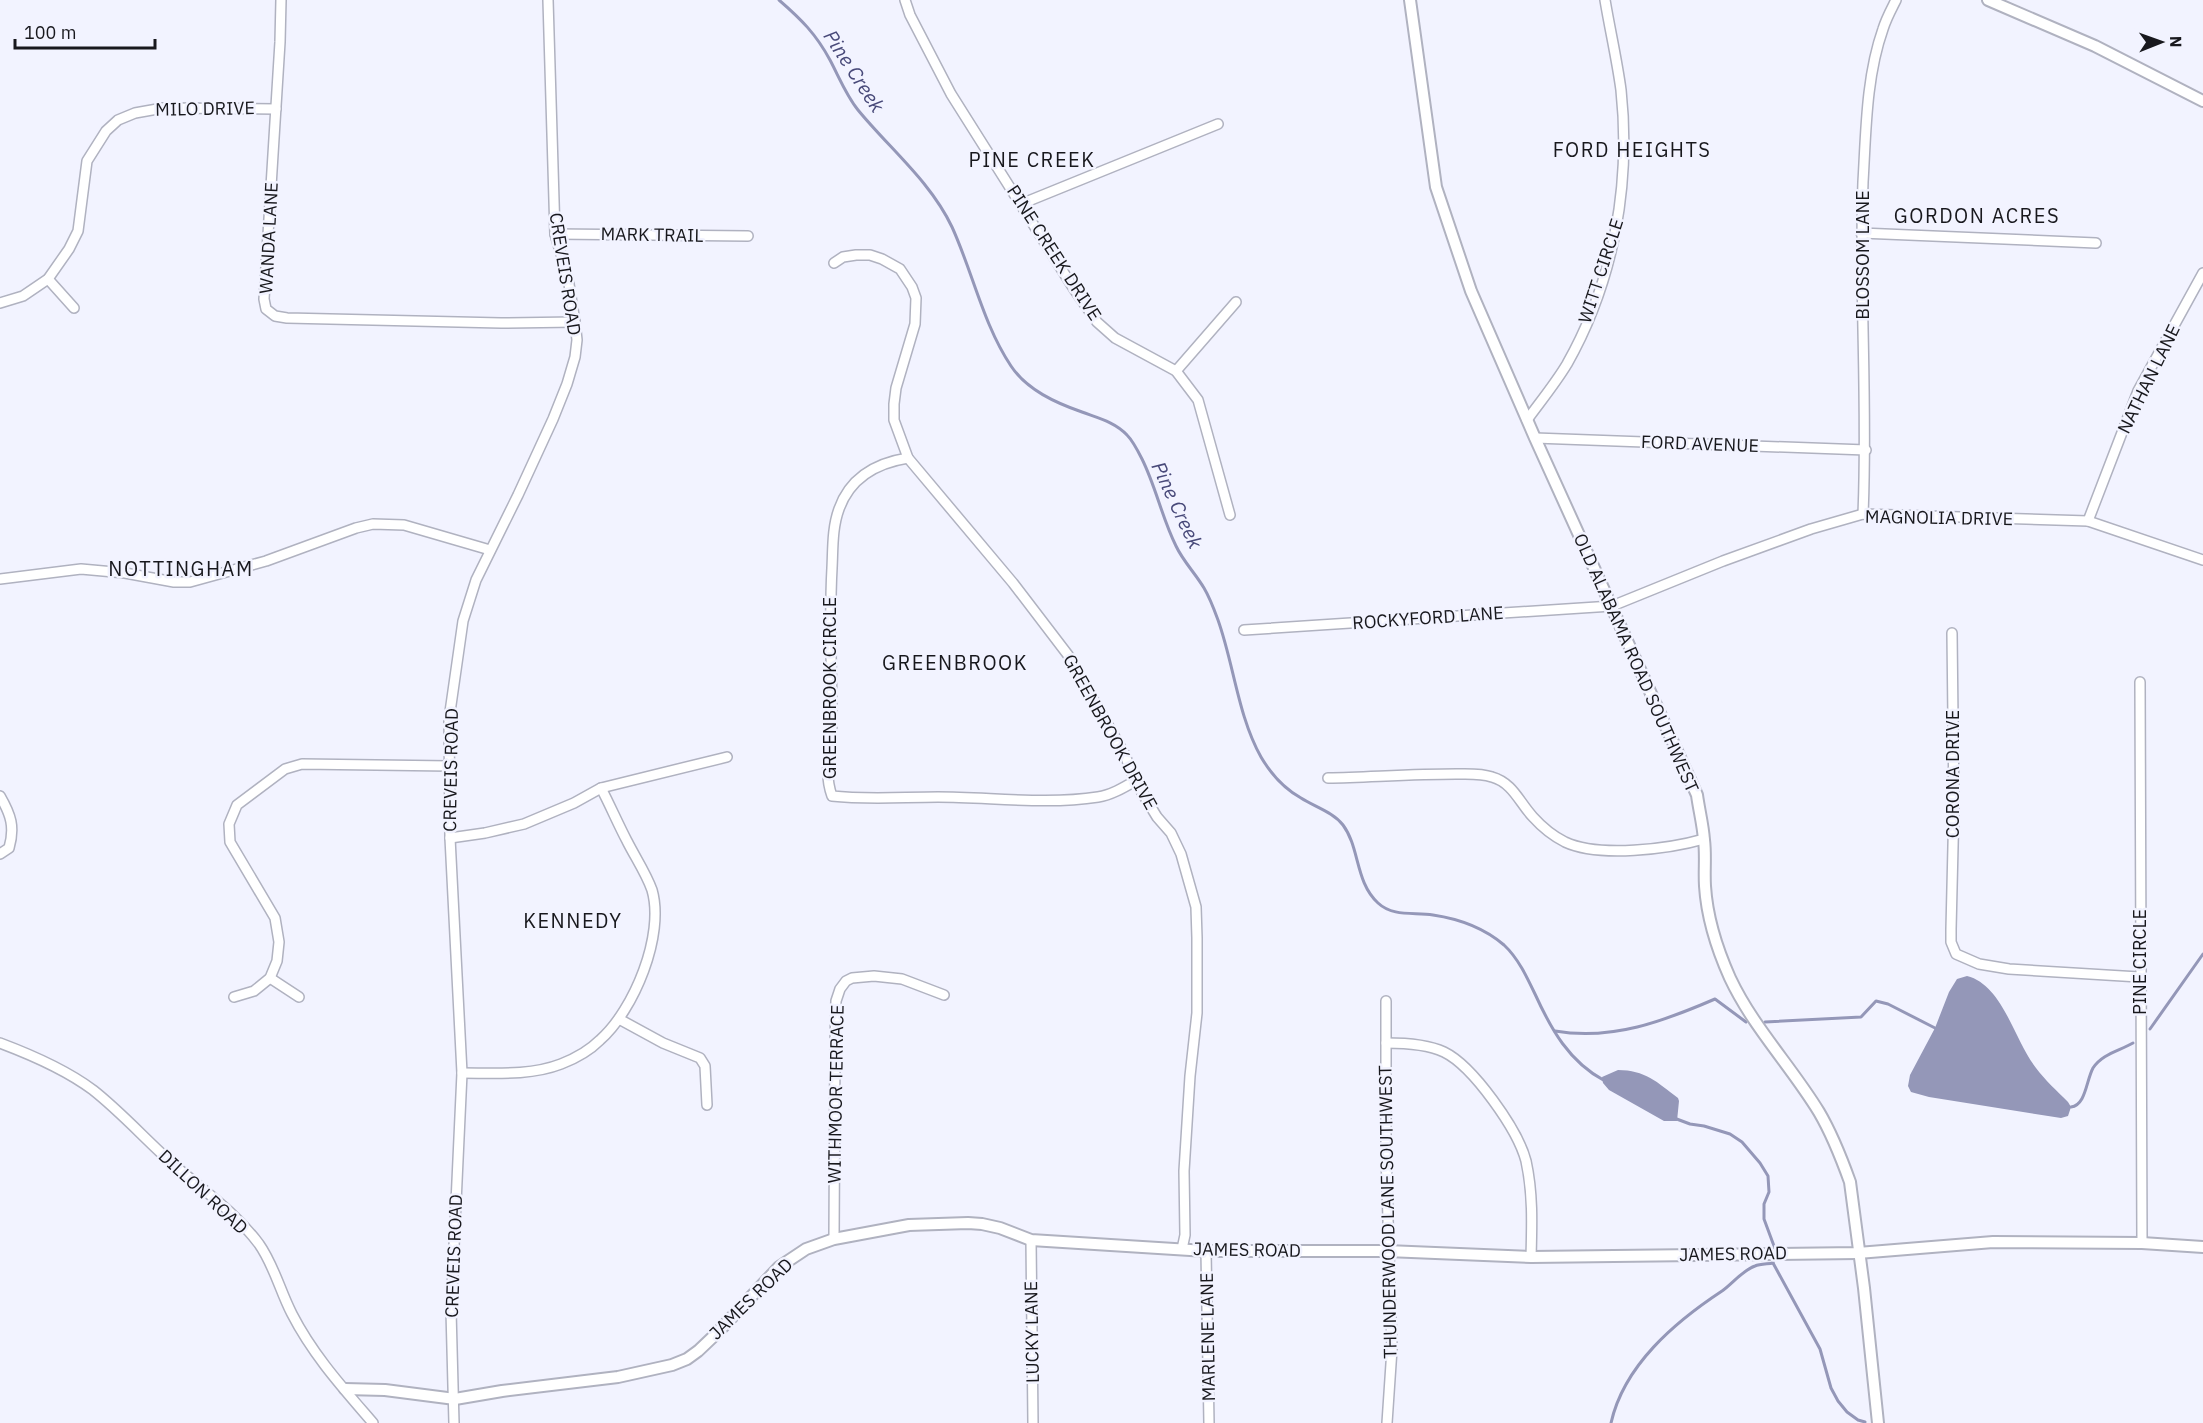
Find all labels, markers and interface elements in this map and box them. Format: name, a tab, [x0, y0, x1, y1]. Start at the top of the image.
scale bar	[15, 12, 154, 50]
north arrow	[2131, 12, 2191, 72]
text: 100 m	[24, 21, 76, 44]
water label: Pine Creek	[818, 24, 891, 118]
text: N	[2166, 36, 2186, 48]
street label: MILO DRIVE	[155, 96, 255, 121]
district label: FORD HEIGHTS	[1553, 136, 1711, 163]
district label: PINE CREEK	[969, 146, 1095, 173]
street label: WANDA LANE	[254, 181, 283, 294]
street label: PINE CREEK DRIVE	[1002, 181, 1107, 325]
street label: BLOSSOM LANE	[1851, 190, 1874, 320]
district label: GORDON ACRES	[1894, 202, 2060, 229]
street label: CREVEIS ROAD	[544, 211, 587, 337]
street label: WITT CIRCLE	[1573, 216, 1628, 326]
street label: MARK TRAIL	[600, 222, 704, 247]
street label: NATHAN LANE	[2112, 320, 2185, 437]
street label: FORD AVENUE	[1641, 430, 1759, 457]
water label: Pine Creek	[1145, 457, 1210, 553]
street label: MAGNOLIA DRIVE	[1865, 505, 2013, 530]
street label: OLD ALABAMA ROAD SOUTHWEST	[1569, 530, 1704, 796]
district label: NOTTINGHAM	[108, 555, 254, 582]
street label: GREENBROOK CIRCLE	[818, 597, 841, 779]
street label: ROCKYFORD LANE	[1352, 601, 1504, 634]
district label: GREENBROOK	[882, 649, 1028, 676]
street label: GREENBROOK DRIVE	[1058, 650, 1163, 814]
street label: CREVEIS ROAD	[438, 708, 463, 832]
street label: CORONA DRIVE	[1941, 710, 1964, 838]
district label: KENNEDY	[523, 907, 623, 934]
street label: PINE CIRCLE	[2128, 909, 2151, 1015]
street label: WITHMOOR TERRACE	[822, 1004, 849, 1184]
street label: THUNDERWOOD LANE SOUTHWEST	[1373, 1065, 1402, 1359]
street label: DILLON ROAD	[154, 1144, 253, 1239]
street label: CREVEIS ROAD	[440, 1194, 467, 1318]
street label: JAMES ROAD	[1193, 1237, 1301, 1262]
street label: JAMES ROAD	[1679, 1241, 1787, 1266]
street label: JAMES ROAD	[704, 1253, 797, 1344]
street label: MARLENE LANE	[1195, 1272, 1220, 1402]
street label: LUCKY LANE	[1019, 1281, 1044, 1383]

